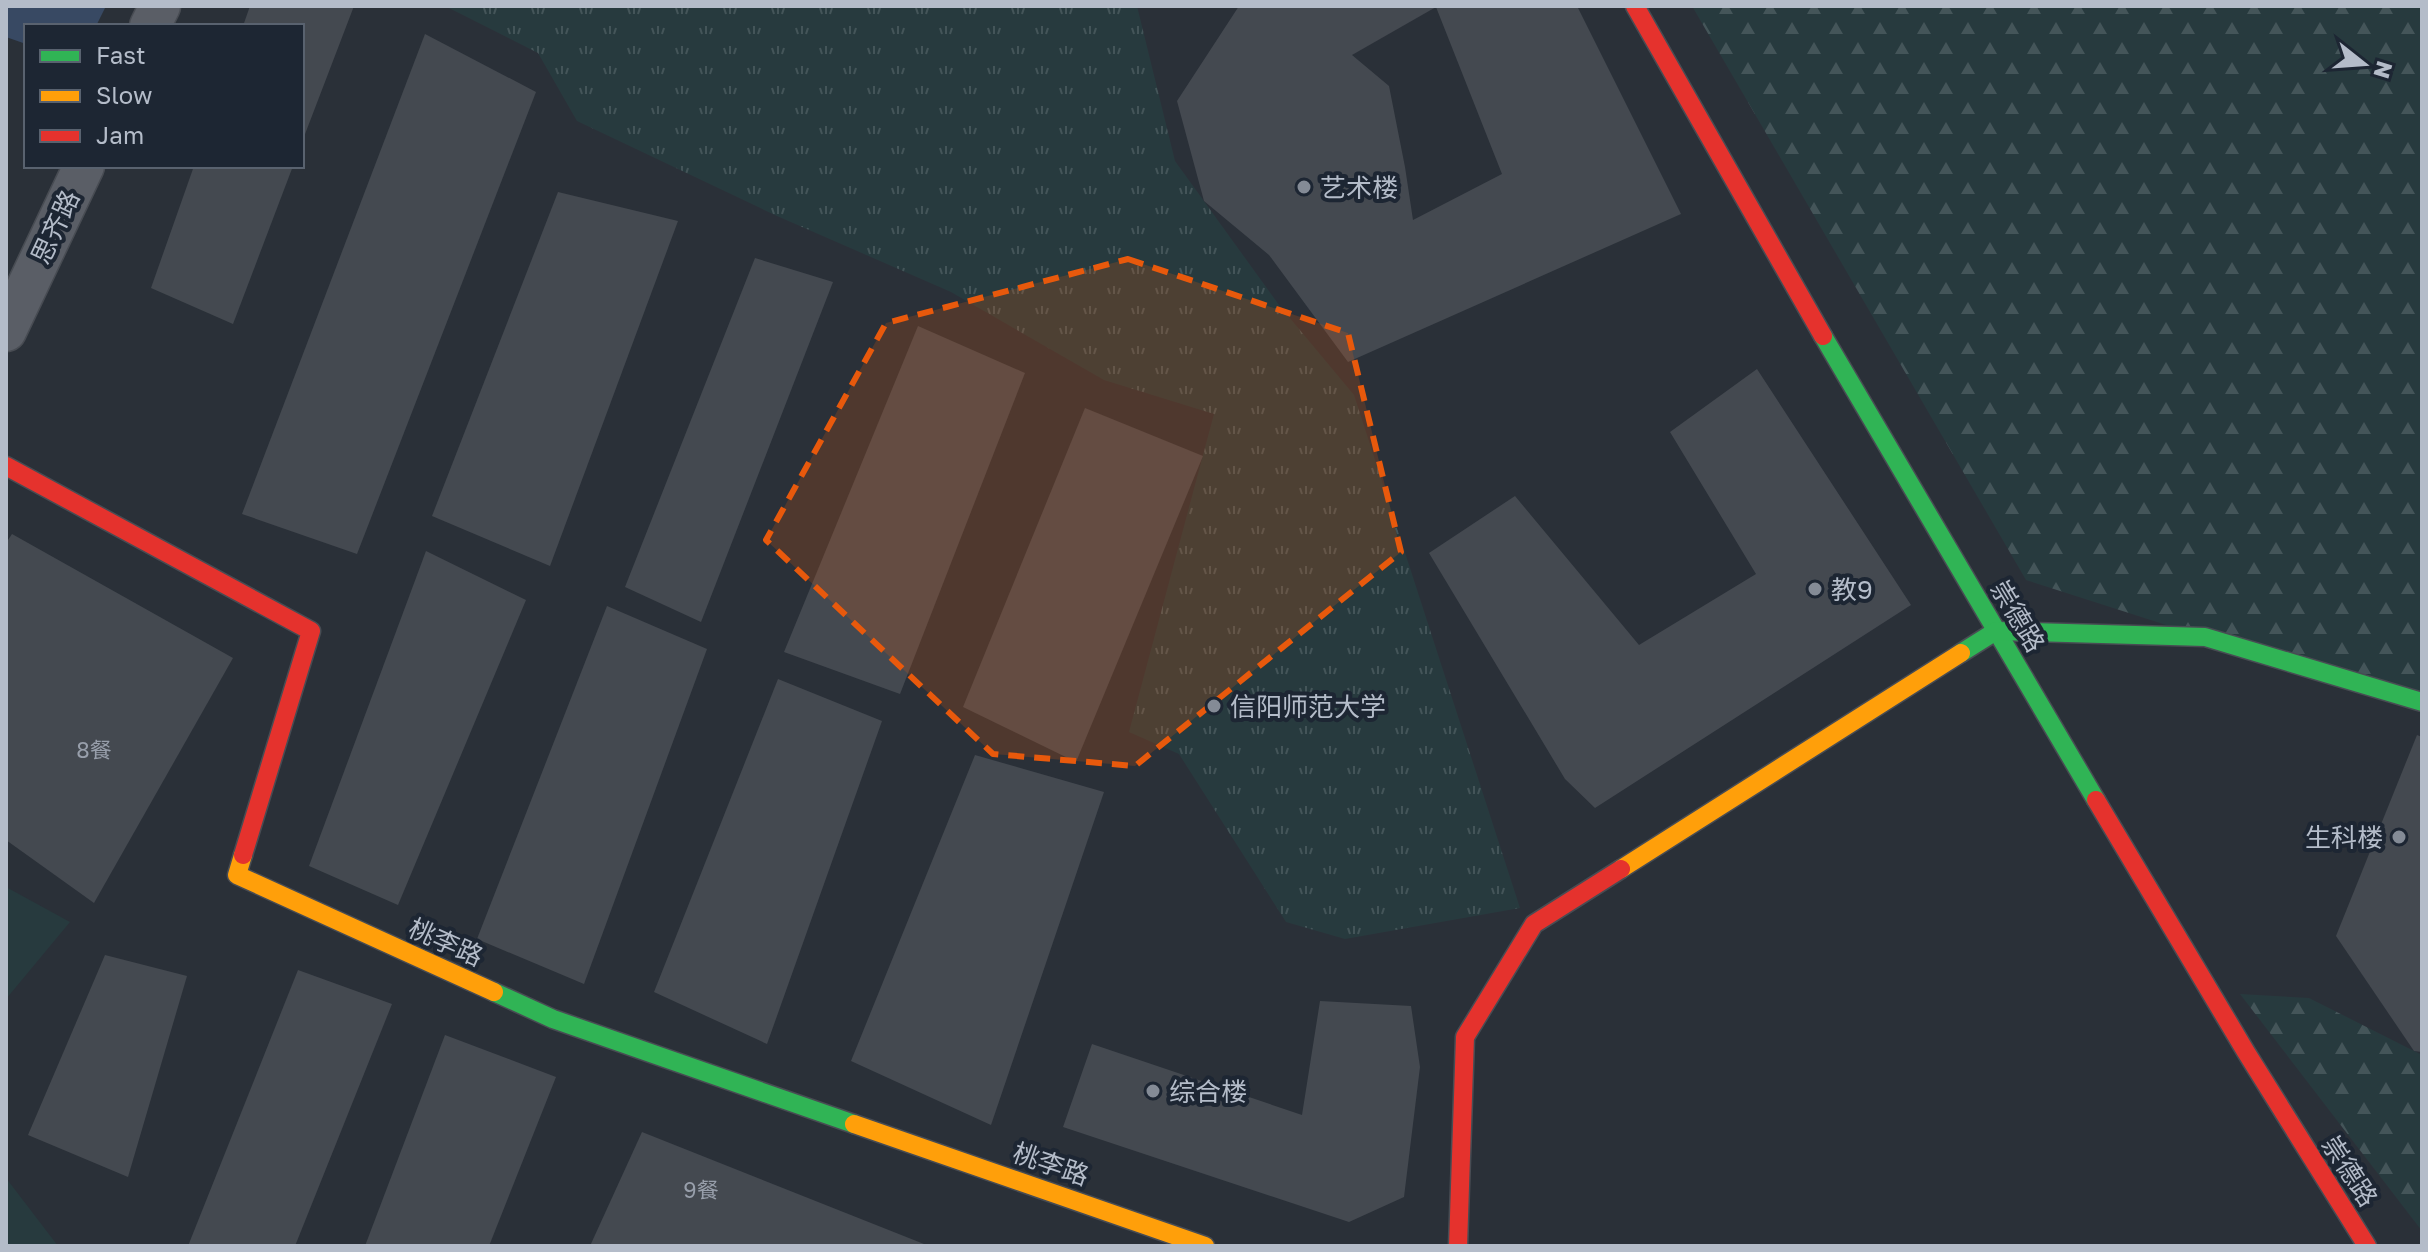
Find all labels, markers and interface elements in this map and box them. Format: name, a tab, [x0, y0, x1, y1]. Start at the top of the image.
legend	[24, 24, 304, 168]
north arrow	[2324, 24, 2404, 104]
text: Fast	[96, 40, 146, 69]
text: N	[2368, 58, 2399, 82]
text: Slow	[96, 80, 152, 109]
text: Jam	[96, 120, 144, 149]
place label: 艺术楼	[1320, 172, 1398, 203]
marker: 艺术楼	[1295, 178, 1313, 196]
street label: 思齐路	[24, 185, 86, 269]
place label: 教9	[1831, 574, 1873, 605]
street label: 崇德路	[1985, 575, 2051, 657]
marker: 教9	[1806, 580, 1824, 598]
place label: 信阳师范大学	[1230, 691, 1386, 722]
marker: 信阳师范大学	[1205, 697, 1223, 715]
house number: 8餐	[76, 736, 112, 763]
place label: 生科楼	[2305, 822, 2383, 853]
marker: 生科楼	[2390, 828, 2408, 846]
street label: 桃李路	[404, 912, 488, 972]
place label: 综合楼	[1169, 1076, 1247, 1107]
marker: 综合楼	[1144, 1082, 1162, 1100]
street label: 崇德路	[2316, 1130, 2384, 1212]
street label: 桃李路	[1009, 1137, 1093, 1191]
house number: 9餐	[683, 1176, 719, 1203]

